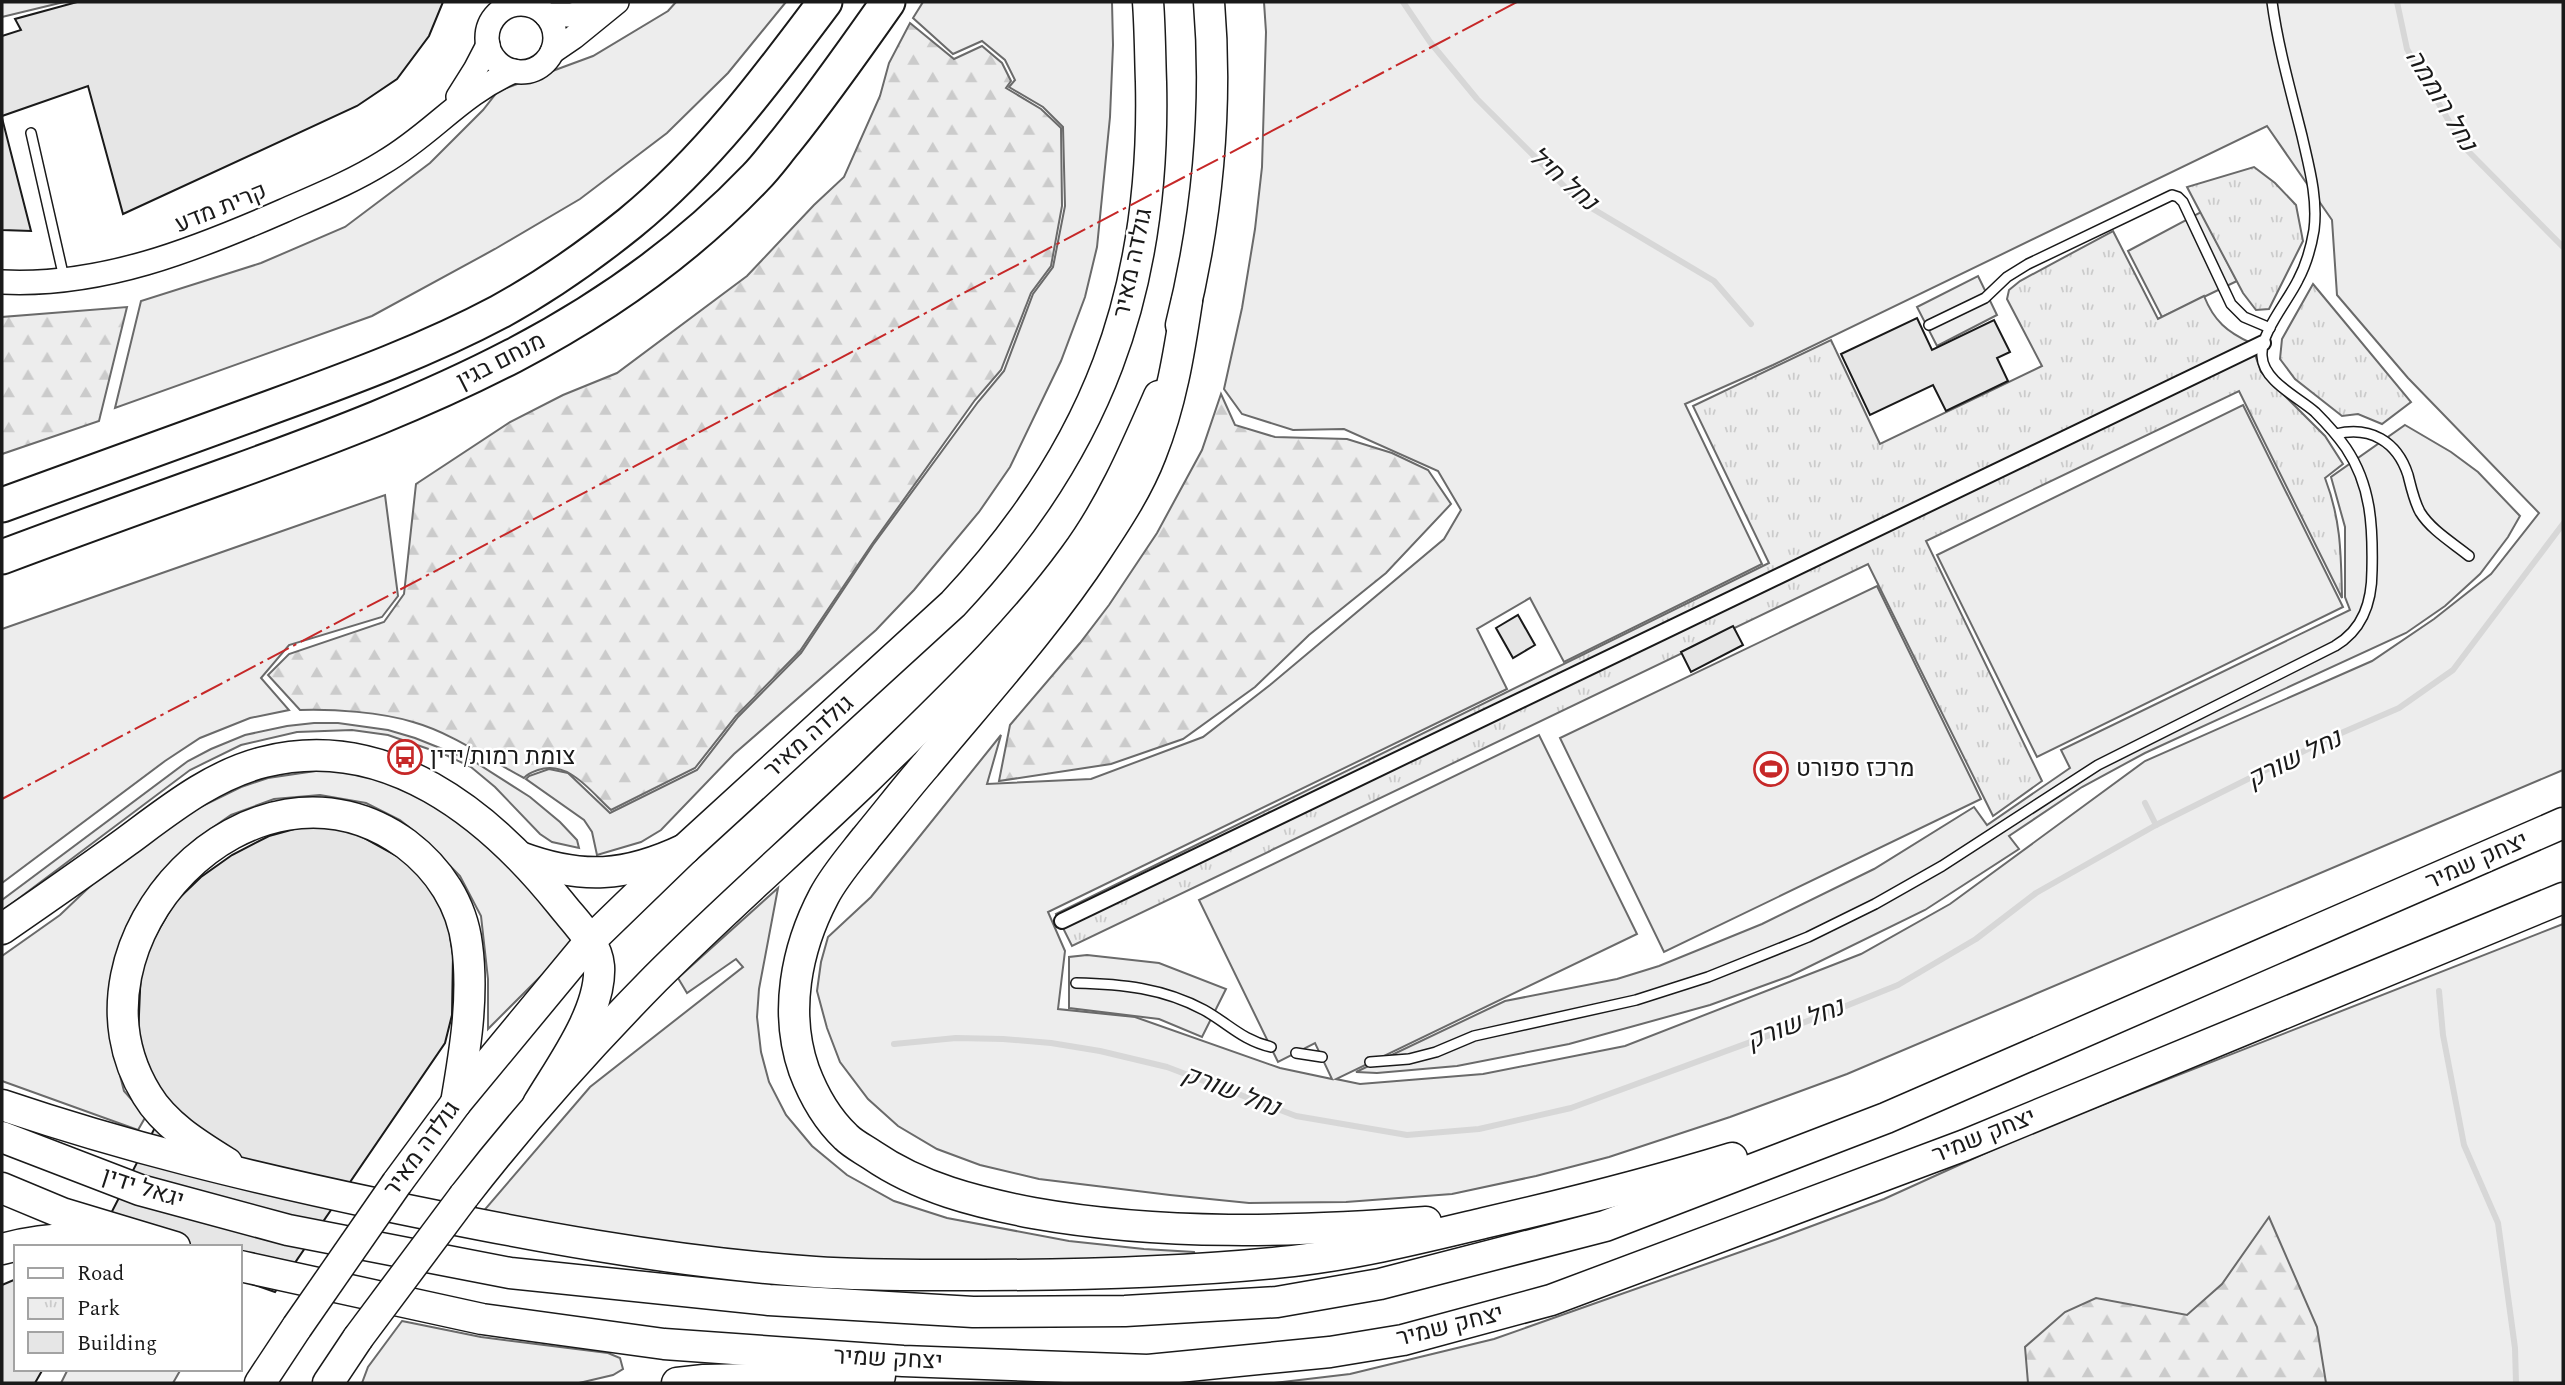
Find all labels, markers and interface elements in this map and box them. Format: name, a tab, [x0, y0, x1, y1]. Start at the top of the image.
water label: נחל רוממה	[2395, 41, 2488, 160]
water label: נחל חיל	[1519, 137, 1608, 222]
street label: קרית מדע	[169, 173, 273, 243]
street label: גולדה מאיר	[1104, 205, 1162, 321]
street label: מנחם בגין	[450, 323, 552, 399]
street label: גולדה מאיר	[756, 687, 862, 787]
water label: נחל שורק	[2239, 718, 2350, 799]
bus stop icon: צומת רמות/ידין	[386, 738, 424, 776]
place label: צומת רמות/ידין	[430, 739, 575, 775]
sports icon: מרכז ספורט	[1752, 750, 1790, 788]
place label: מרכז ספורט	[1796, 751, 1914, 787]
street label: יצחק שמיר	[2420, 822, 2534, 900]
water label: נחל שורק	[1740, 986, 1851, 1061]
water label: נחל שורק	[1176, 1054, 1287, 1129]
street label: גולדה מאיר	[375, 1094, 469, 1204]
street label: יצחק שמיר	[1927, 1099, 2041, 1173]
street label: יגאל ידין	[97, 1158, 189, 1218]
legend	[14, 1245, 242, 1371]
text: Road	[77, 1258, 124, 1290]
text: Park	[77, 1293, 121, 1325]
street label: יצחק שמיר	[1393, 1295, 1507, 1357]
text: Building	[77, 1328, 157, 1360]
street label: יצחק שמיר	[833, 1338, 943, 1380]

